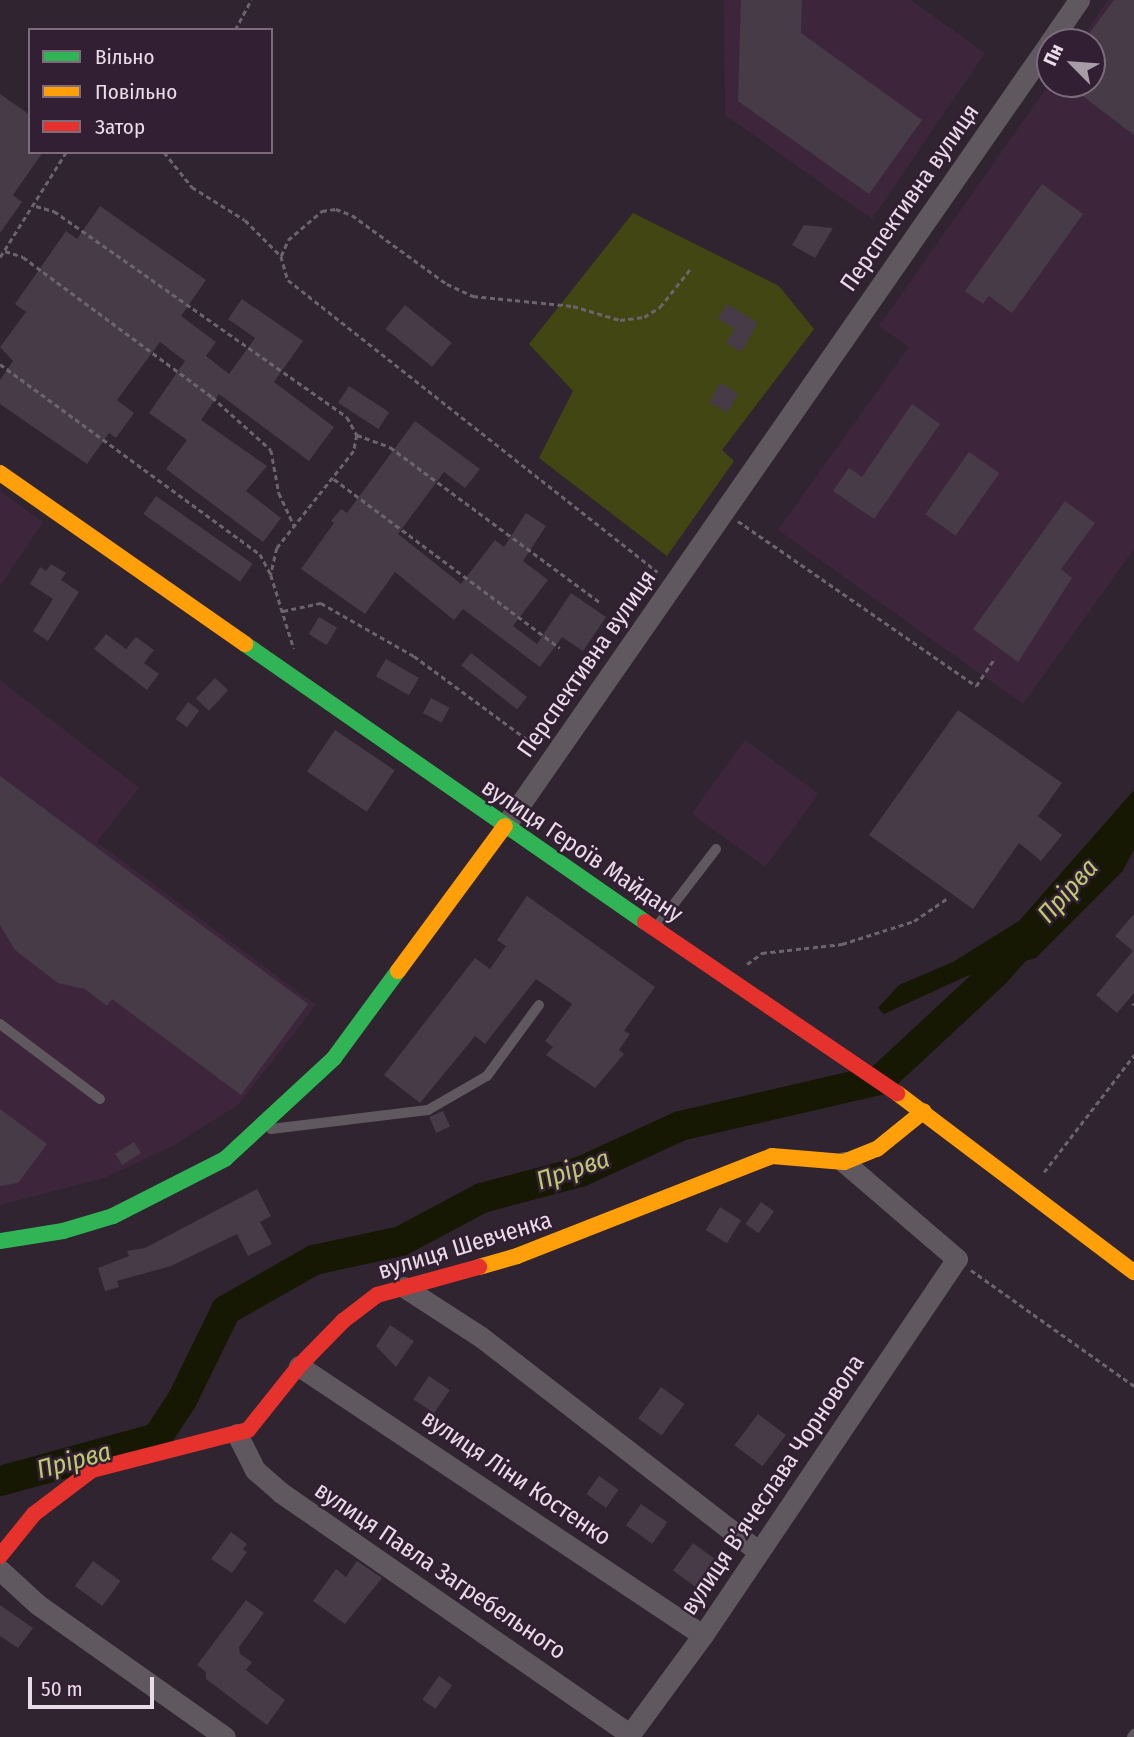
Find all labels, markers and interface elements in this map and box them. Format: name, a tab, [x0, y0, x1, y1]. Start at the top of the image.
legend	[28, 28, 273, 154]
north arrow	[1036, 28, 1106, 98]
text: Пн	[1038, 40, 1068, 69]
text: Вільно	[95, 44, 155, 70]
text: Повільно	[95, 79, 177, 105]
street label: Перспективна вулиця	[835, 99, 985, 297]
text: Затор	[95, 114, 145, 140]
street label: Перспективна вулиця	[512, 565, 662, 763]
street label: вулиця Героїв Майдану	[476, 773, 688, 929]
water label: Прірва	[1031, 852, 1105, 930]
water label: Прірва	[532, 1143, 614, 1197]
street label: вулиця Шевченка	[375, 1206, 555, 1286]
street label: вулиця Вʼячеслава Чорновола	[675, 1349, 871, 1621]
street label: вулиця Ліни Костенко	[416, 1404, 616, 1552]
water label: Прірва	[33, 1436, 115, 1486]
street label: вулиця Павла Загребельного	[309, 1476, 571, 1666]
scale bar	[32, 1664, 158, 1708]
text: 50 m	[41, 1676, 83, 1702]

